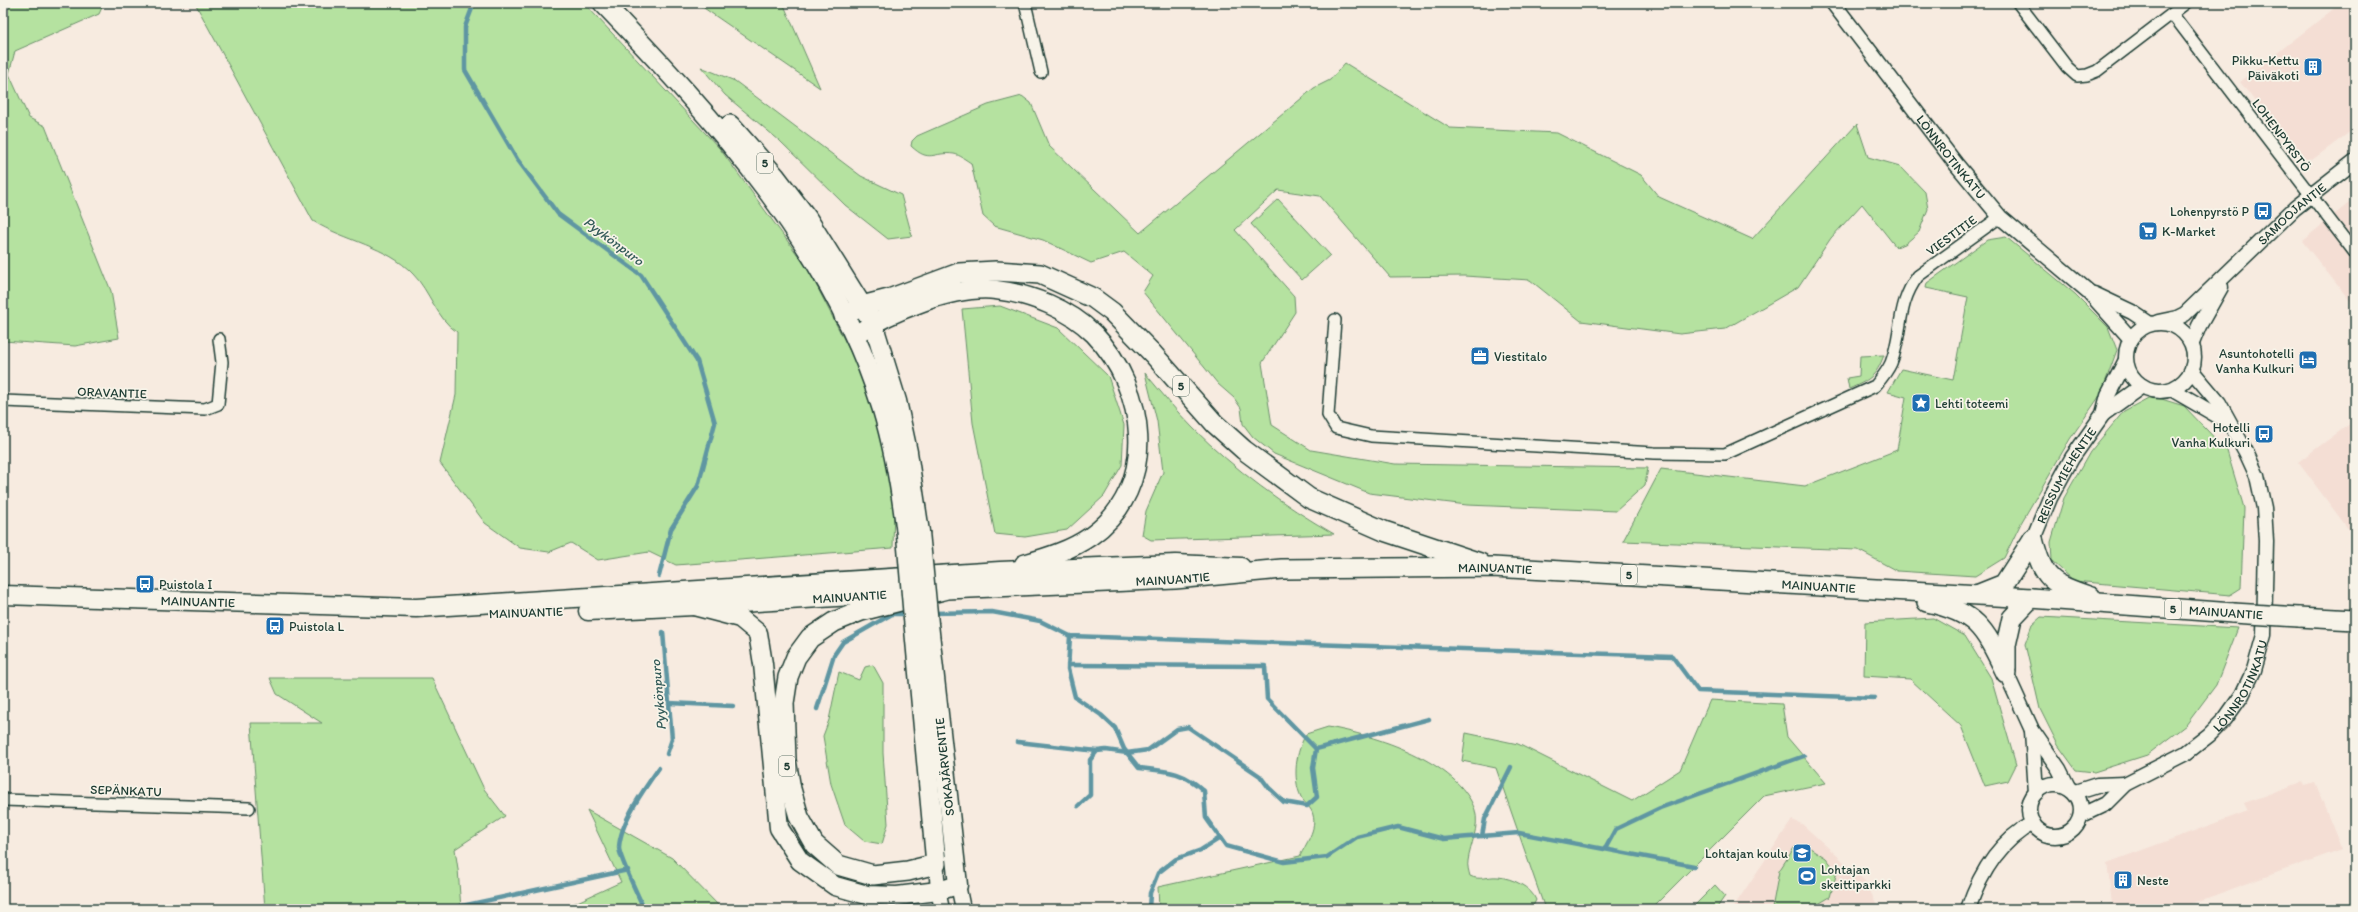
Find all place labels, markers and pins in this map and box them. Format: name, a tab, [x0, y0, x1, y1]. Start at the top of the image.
place label: Pikku-Kettu Päiväkoti	[2232, 53, 2299, 83]
building icon: Pikku-Kettu Päiväkoti	[2302, 56, 2324, 78]
bus stop icon: Lohenpyrstö P	[2252, 200, 2274, 222]
place label: Lohenpyrstö P	[2170, 204, 2250, 219]
supermarket icon: K-Market	[2137, 220, 2159, 242]
place label: K-Market	[2162, 224, 2216, 239]
office icon: Viestitalo	[1469, 345, 1491, 367]
place label: Asuntohotelli Vanha Kulkuri	[2216, 346, 2294, 376]
place label: Viestitalo	[1494, 349, 1547, 364]
hotel icon: Asuntohotelli Vanha Kulkuri	[2297, 349, 2319, 371]
place icon: Lehti toteemi	[1910, 392, 1932, 414]
place label: Lehti toteemi	[1935, 396, 2008, 411]
place label: Hotelli Vanha Kulkuri	[2172, 420, 2250, 450]
bus stop icon: Hotelli Vanha Kulkuri	[2253, 423, 2275, 445]
bus stop icon: Puistola I	[134, 573, 156, 595]
place label: Puistola I	[159, 577, 213, 592]
bus stop icon: Puistola L	[264, 615, 286, 637]
place label: Puistola L	[289, 619, 345, 634]
school or university icon: Lohtajan koulu	[1791, 842, 1813, 864]
place label: Lohtajan koulu	[1705, 846, 1788, 861]
place label: Lohtajan skeittiparkki	[1821, 862, 1891, 892]
sports icon: Lohtajan skeittiparkki	[1796, 865, 1818, 887]
building icon: Neste	[2112, 869, 2134, 891]
place label: Neste	[2137, 873, 2169, 888]

